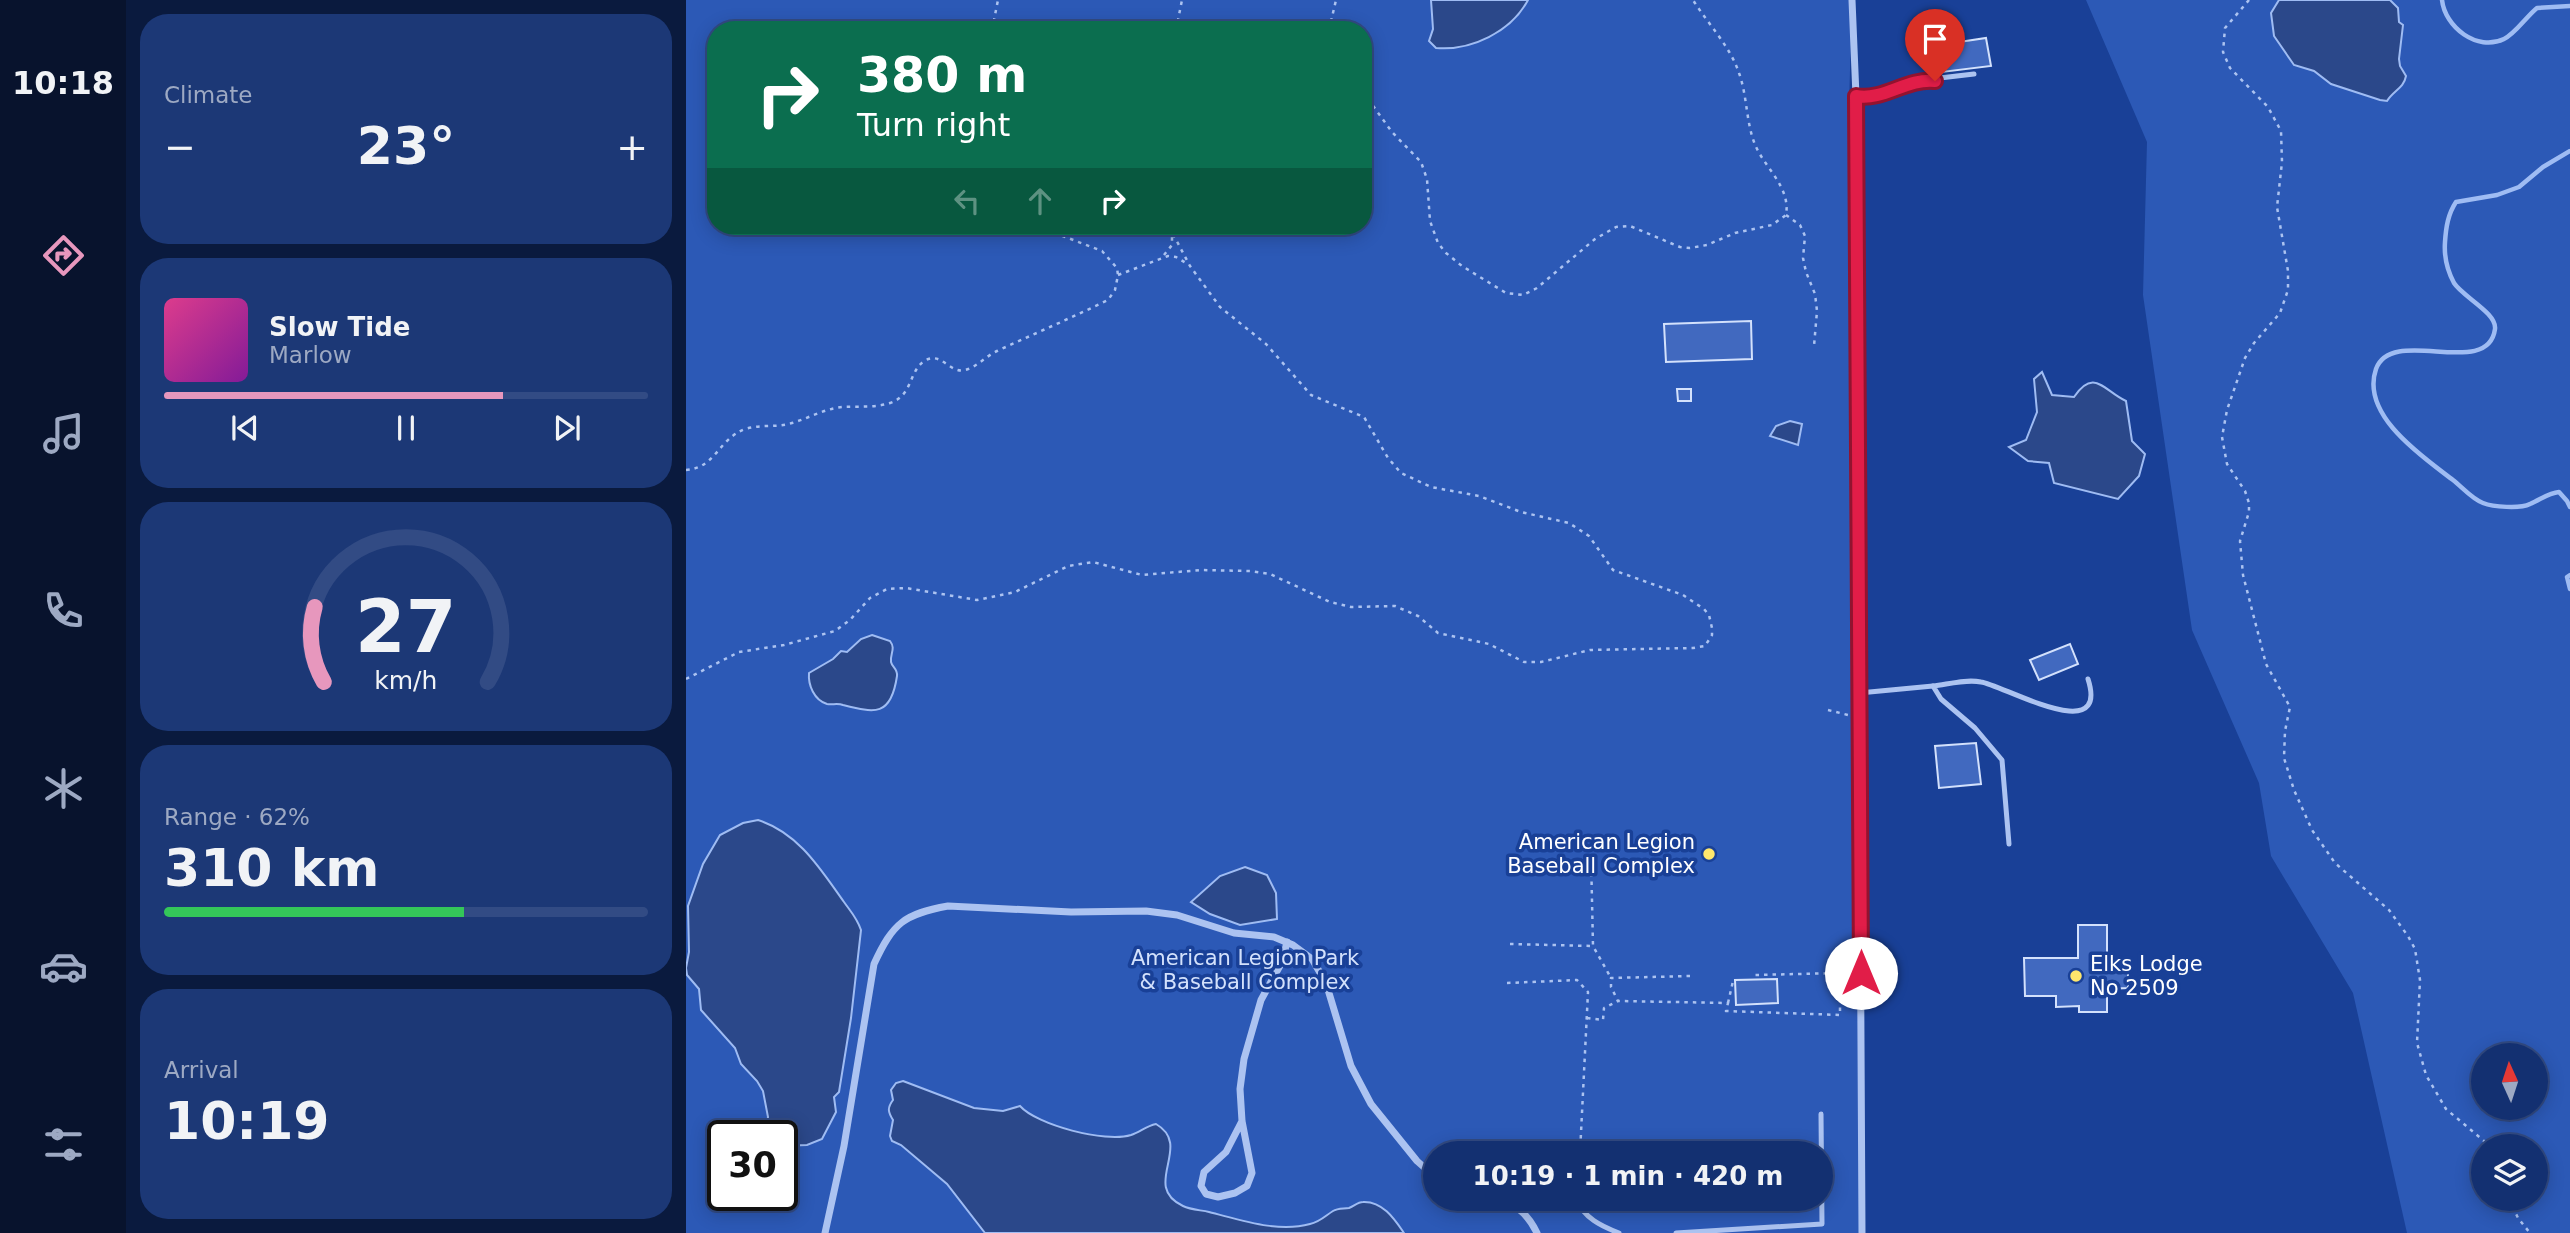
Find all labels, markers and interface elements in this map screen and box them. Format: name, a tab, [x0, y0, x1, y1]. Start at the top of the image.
pin	[1905, 9, 1965, 81]
icon: arrive	[1916, 20, 1954, 58]
text: 380 m	[857, 47, 1027, 104]
icon: right	[742, 49, 833, 140]
text: 10:18	[12, 64, 114, 102]
text: Climate	[164, 82, 253, 108]
text: Turn right	[857, 106, 1010, 144]
text: 23°	[357, 116, 455, 176]
text: −	[164, 125, 196, 169]
text: +	[616, 125, 648, 169]
icon: left	[948, 182, 986, 220]
icon: ahead	[1021, 182, 1059, 220]
icon: right	[1094, 182, 1132, 220]
icon: directions	[39, 231, 88, 280]
text: Slow Tide	[269, 312, 410, 342]
text: Marlow	[269, 342, 352, 368]
icon: music	[39, 409, 88, 458]
icon: previous	[226, 409, 264, 447]
icon: pause	[387, 409, 425, 447]
icon: next	[548, 409, 586, 447]
text: 27	[355, 585, 457, 670]
icon: phone	[39, 586, 88, 635]
text: km/h	[374, 666, 438, 695]
icon: climate	[39, 764, 88, 813]
text: Range · 62%	[164, 804, 310, 830]
place label: American Legion Baseball Complex	[1507, 830, 1695, 878]
text: 310 km	[164, 838, 379, 898]
marker: American Legion Baseball Complex	[1701, 846, 1717, 862]
position arrow	[1824, 936, 1898, 1010]
icon: car	[39, 942, 88, 991]
park label: American Legion Park & Baseball Complex	[1131, 946, 1360, 994]
place label: Elks Lodge No 2509	[2090, 952, 2203, 1000]
marker: Elks Lodge No 2509	[2068, 968, 2084, 984]
north arrow	[2471, 1043, 2548, 1120]
map controls	[2471, 1043, 2548, 1211]
text: Arrival	[164, 1057, 239, 1083]
text: 10:19	[164, 1091, 330, 1151]
icon: filters	[39, 1120, 88, 1169]
speed limit sign: 30	[707, 1120, 798, 1211]
button: layers	[2471, 1134, 2548, 1211]
text: 10:19 · 1 min · 420 m	[1473, 1161, 1783, 1191]

